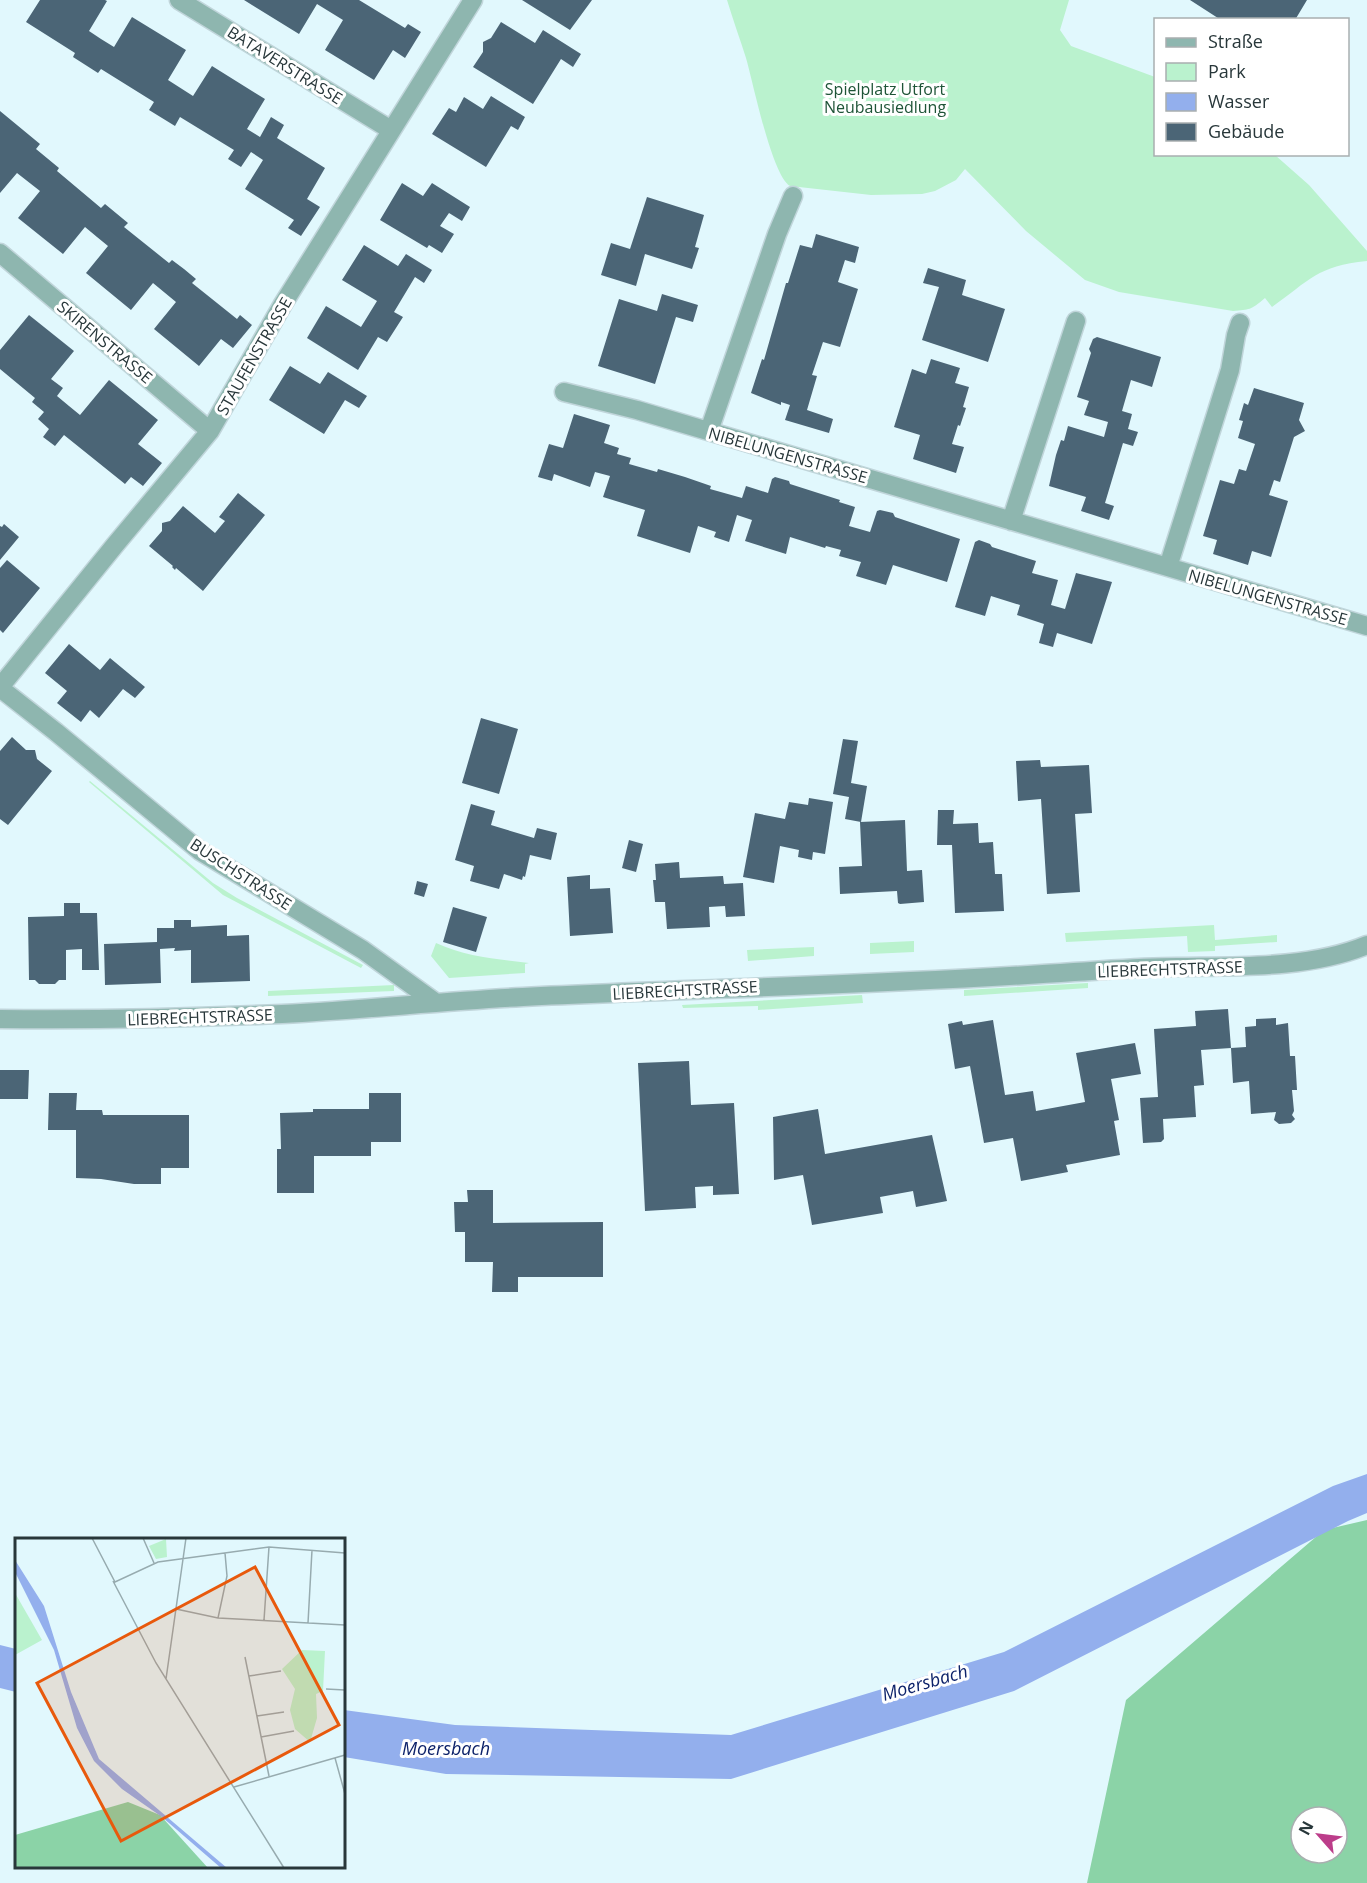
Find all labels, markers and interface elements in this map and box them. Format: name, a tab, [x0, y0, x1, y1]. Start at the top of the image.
legend	[1154, 18, 1349, 156]
street label: BATAVERSTRASSE	[223, 21, 347, 109]
text: Straße	[1208, 29, 1263, 53]
text: Park	[1208, 59, 1246, 83]
park label: Spielplatz Utfort Neubausiedlung	[824, 78, 946, 118]
text: Wasser	[1208, 89, 1270, 113]
text: Gebäude	[1208, 119, 1284, 143]
street label: STAUFENSTRASSE	[211, 293, 297, 419]
street label: SKIRENSTRASSE	[53, 296, 157, 388]
street label: NIBELUNGENSTRASSE	[706, 422, 870, 488]
street label: NIBELUNGENSTRASSE	[1186, 564, 1350, 630]
street label: BUSCHSTRASSE	[186, 833, 296, 915]
street label: LIEBRECHTSTRASSE	[1097, 955, 1243, 983]
street label: LIEBRECHTSTRASSE	[612, 975, 758, 1005]
street label: LIEBRECHTSTRASSE	[127, 1003, 273, 1031]
inset map	[15, 1538, 345, 1868]
water label: Moersbach	[879, 1658, 970, 1706]
water label: Moersbach	[402, 1736, 490, 1760]
north arrow	[1289, 1805, 1349, 1865]
text: N	[1293, 1817, 1319, 1839]

